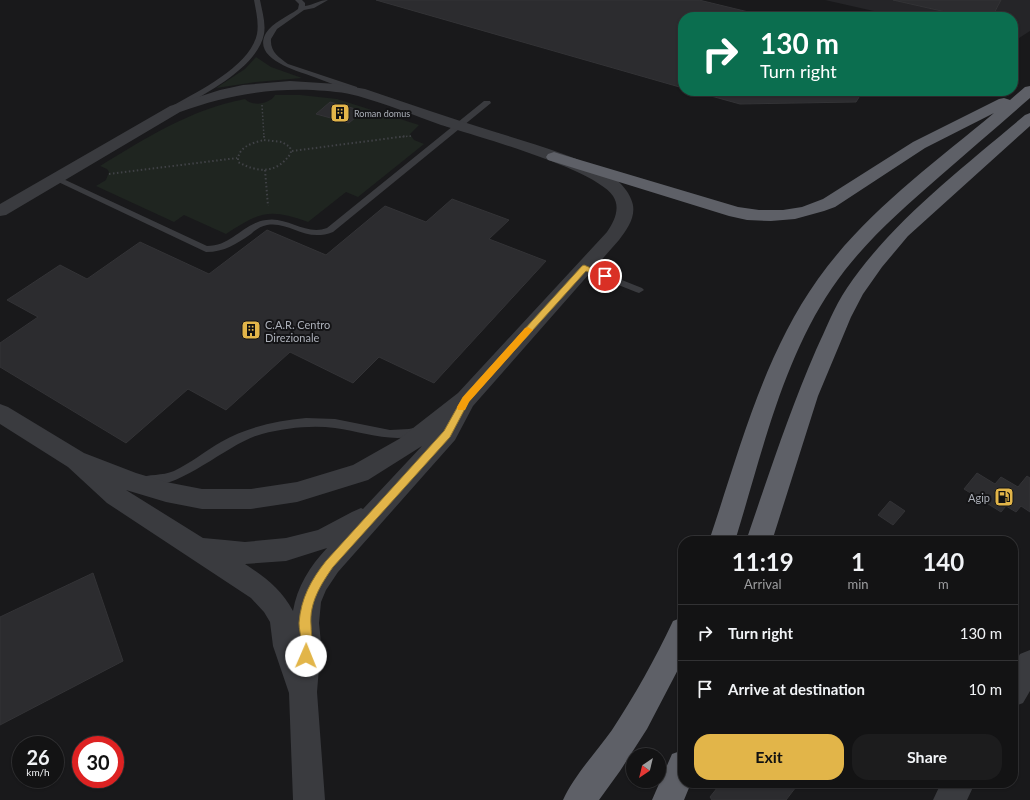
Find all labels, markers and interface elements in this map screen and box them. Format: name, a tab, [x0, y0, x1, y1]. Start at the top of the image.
text: 130 m	[760, 26, 839, 60]
icon: right	[694, 28, 746, 80]
text: Turn right	[760, 60, 837, 82]
building icon: Roman domus	[329, 102, 351, 124]
place label: Roman domus	[354, 108, 410, 119]
pin	[588, 259, 622, 293]
icon: arrive	[594, 265, 616, 287]
place label: C.A.R. Centro Direzionale	[265, 318, 330, 344]
building icon: C.A.R. Centro Direzionale	[240, 319, 262, 341]
fuel station icon: Agip	[993, 486, 1015, 508]
place label: Agip	[968, 491, 990, 504]
text: 11:19	[732, 547, 794, 576]
text: 1	[851, 547, 865, 576]
text: 140	[922, 547, 964, 576]
text: Arrival	[744, 576, 781, 592]
text: min	[848, 576, 869, 592]
text: m	[938, 576, 949, 592]
icon: right	[694, 622, 716, 644]
text: Turn right	[728, 624, 793, 642]
text: 130 m	[960, 624, 1002, 642]
position arrow	[285, 635, 327, 677]
icon: arrive	[694, 678, 716, 700]
text: Arrive at destination	[728, 680, 865, 698]
text: 10 m	[968, 680, 1002, 698]
button: Exit	[694, 734, 844, 780]
button: Share	[852, 734, 1002, 780]
speed limit sign: 30	[72, 736, 124, 788]
text: 26	[26, 745, 50, 769]
north arrow	[626, 748, 666, 788]
map controls	[626, 748, 666, 788]
text: km/h	[26, 766, 50, 778]

